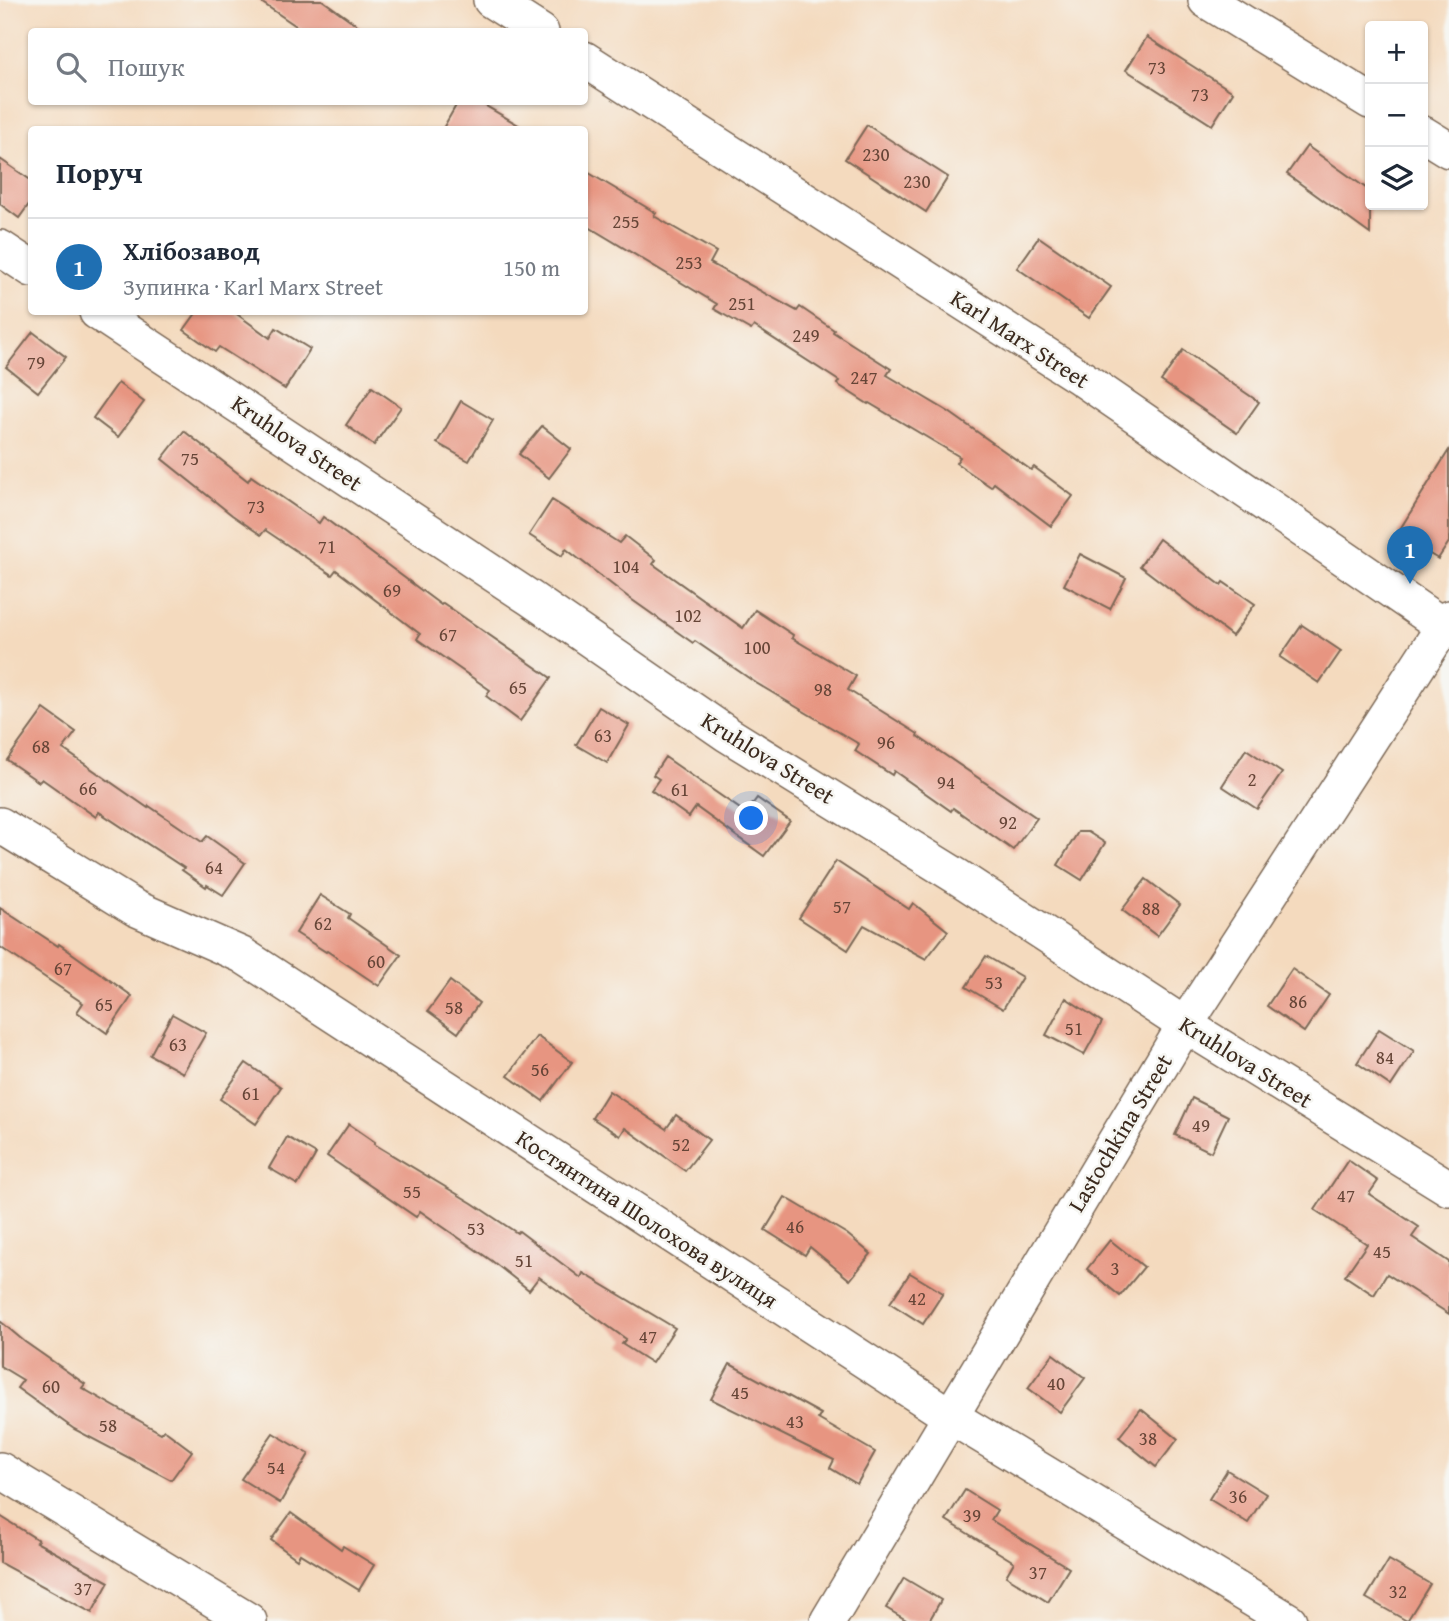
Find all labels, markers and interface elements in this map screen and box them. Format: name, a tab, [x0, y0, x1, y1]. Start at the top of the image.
map controls	[1365, 21, 1428, 210]
button: +	[1365, 21, 1428, 84]
search box	[28, 28, 588, 105]
text: Пошук	[108, 47, 185, 86]
icon: search	[52, 48, 90, 86]
house number: 73	[1148, 53, 1166, 81]
house number: 73	[1191, 80, 1209, 108]
button: −	[1365, 84, 1428, 147]
house number: 230	[862, 140, 890, 168]
button: layers	[1365, 147, 1428, 210]
text: Поруч	[56, 150, 143, 194]
house number: 230	[903, 167, 931, 195]
house number: 255	[612, 207, 640, 235]
text: Хлібозавод	[123, 231, 260, 270]
house number: 253	[675, 248, 703, 276]
text: 1	[73, 251, 85, 284]
text: 150 m	[503, 251, 560, 284]
text: Зупинка · Karl Marx Street	[123, 270, 383, 303]
street label: Karl Marx Street	[944, 281, 1096, 396]
house number: 251	[728, 289, 756, 317]
house number: 249	[792, 321, 820, 349]
house number: 79	[27, 348, 45, 376]
house number: 247	[850, 363, 878, 391]
street label: Kruhlova Street	[225, 387, 369, 499]
house number: 75	[181, 444, 199, 472]
house number: 73	[247, 492, 265, 520]
pin: 1	[1387, 526, 1433, 584]
house number: 71	[318, 532, 336, 560]
house number: 104	[612, 552, 640, 580]
house number: 69	[383, 576, 401, 604]
house number: 102	[674, 601, 702, 629]
house number: 67	[439, 620, 457, 648]
house number: 100	[743, 633, 771, 661]
house number: 65	[509, 673, 527, 701]
house number: 98	[814, 675, 832, 703]
street label: Kruhlova Street	[695, 703, 841, 812]
house number: 63	[594, 721, 612, 749]
house number: 96	[877, 728, 895, 756]
house number: 68	[32, 732, 50, 760]
house number: 2	[1247, 765, 1257, 793]
house number: 94	[937, 768, 955, 796]
house number: 66	[79, 774, 97, 802]
house number: 61	[671, 775, 689, 803]
your location	[734, 801, 768, 835]
house number: 92	[999, 808, 1017, 836]
house number: 64	[205, 853, 223, 881]
house number: 57	[833, 892, 851, 920]
house number: 88	[1142, 894, 1160, 922]
house number: 62	[314, 909, 332, 937]
house number: 60	[367, 947, 385, 975]
house number: 67	[54, 954, 72, 982]
house number: 53	[985, 968, 1003, 996]
house number: 86	[1289, 987, 1307, 1015]
house number: 65	[95, 990, 113, 1018]
house number: 58	[445, 993, 463, 1021]
street label: Kruhlova Street	[1173, 1007, 1319, 1116]
house number: 51	[1065, 1014, 1083, 1042]
house number: 63	[169, 1030, 187, 1058]
house number: 84	[1376, 1043, 1394, 1071]
street label: Lastochkina Street	[1059, 1048, 1180, 1218]
house number: 56	[531, 1055, 549, 1083]
house number: 61	[242, 1079, 260, 1107]
house number: 49	[1192, 1111, 1210, 1139]
street label: Костянтина Шолохова вулиця	[510, 1121, 785, 1316]
house number: 52	[672, 1130, 690, 1158]
house number: 55	[403, 1177, 421, 1205]
house number: 47	[1337, 1181, 1355, 1209]
house number: 46	[786, 1212, 804, 1240]
house number: 53	[467, 1214, 485, 1242]
house number: 45	[1373, 1237, 1391, 1265]
house number: 51	[515, 1246, 533, 1274]
house number: 3	[1110, 1254, 1120, 1282]
house number: 42	[908, 1284, 926, 1312]
house number: 47	[639, 1322, 657, 1350]
house number: 40	[1047, 1369, 1065, 1397]
house number: 60	[42, 1372, 60, 1400]
house number: 45	[731, 1378, 749, 1406]
house number: 43	[786, 1407, 804, 1435]
house number: 58	[99, 1411, 117, 1439]
house number: 38	[1139, 1424, 1157, 1452]
house number: 54	[267, 1453, 285, 1481]
house number: 36	[1229, 1482, 1247, 1510]
house number: 39	[963, 1501, 981, 1529]
house number: 37	[1029, 1558, 1047, 1586]
house number: 37	[74, 1574, 92, 1602]
house number: 32	[1389, 1577, 1407, 1605]

